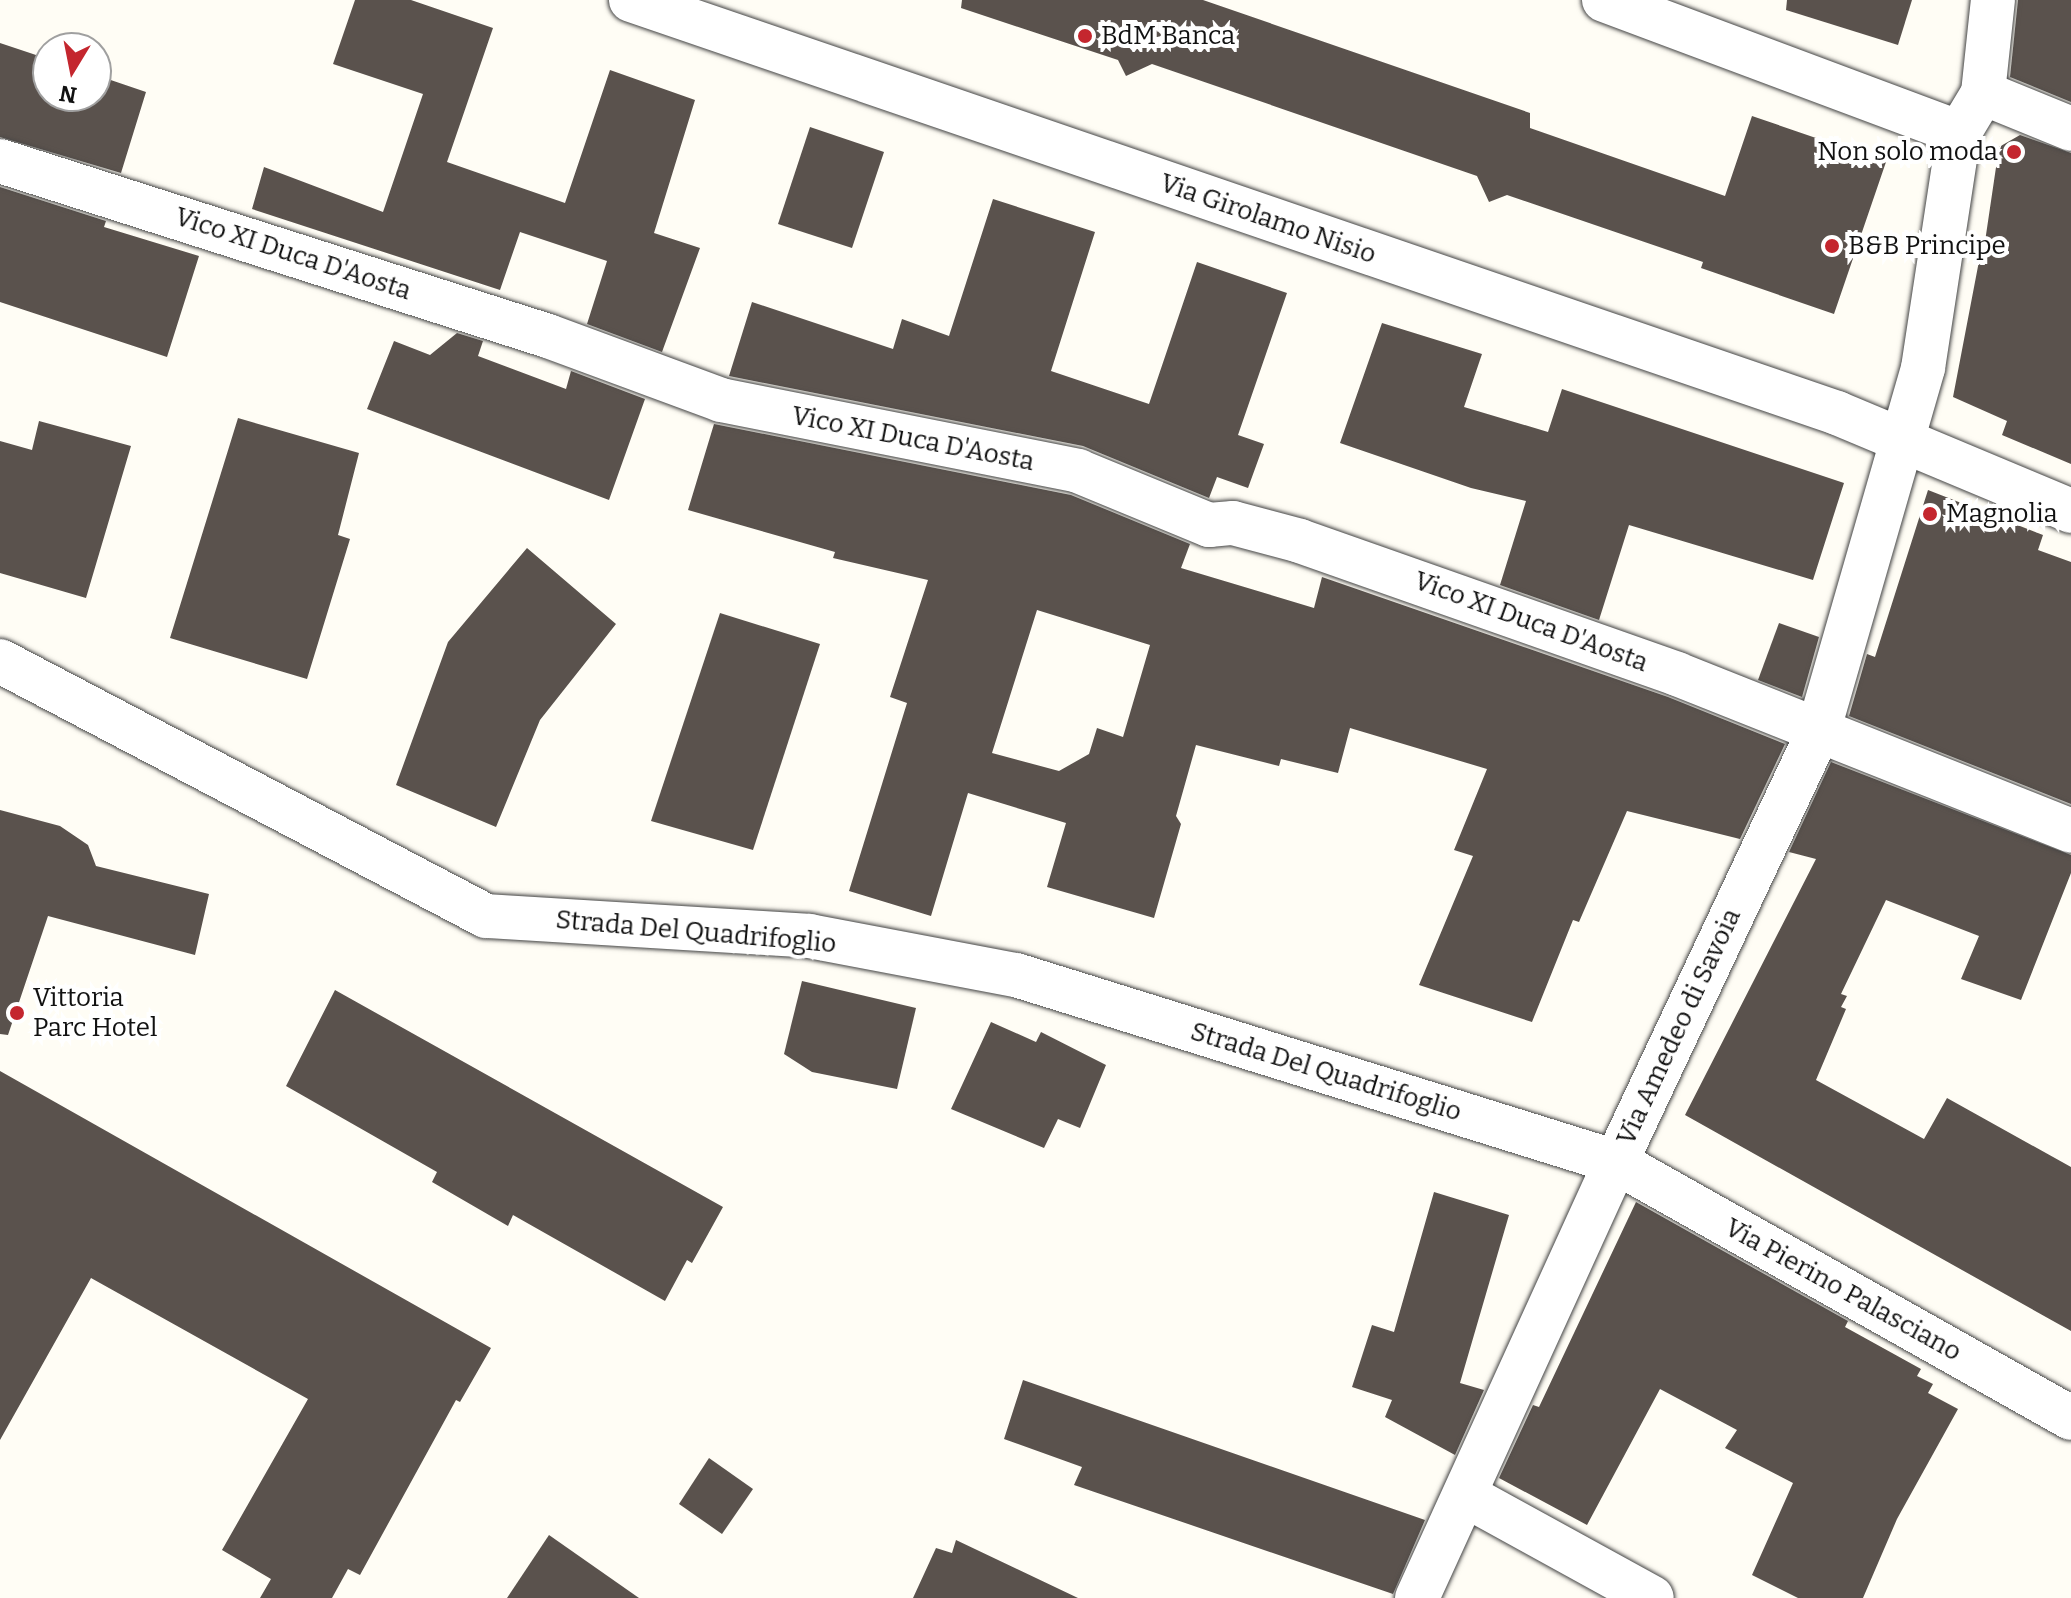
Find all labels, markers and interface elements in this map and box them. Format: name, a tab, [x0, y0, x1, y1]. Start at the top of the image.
place label: BdM Banca	[1101, 20, 1235, 52]
marker: BdM Banca	[1076, 27, 1094, 45]
north arrow	[32, 32, 112, 112]
text: N	[57, 79, 79, 109]
place label: Non solo moda	[1817, 136, 1998, 168]
marker: Non solo moda	[2005, 143, 2023, 161]
street label: Via Girolamo Nisio	[1156, 167, 1380, 271]
street label: Vico XI Duca D'Aosta	[171, 201, 415, 307]
place label: B&B Principe	[1848, 230, 2006, 262]
marker: B&B Principe	[1823, 237, 1841, 255]
street label: Vico XI Duca D'Aosta	[789, 400, 1037, 478]
place label: Magnolia	[1946, 498, 2058, 530]
marker: Magnolia	[1921, 505, 1939, 523]
street label: Vico XI Duca D'Aosta	[1410, 565, 1652, 679]
street label: Strada Del Quadrifoglio	[554, 904, 838, 960]
street label: Via Amedeo di Savoia	[1611, 904, 1747, 1150]
place label: Vittoria Parc Hotel	[33, 982, 157, 1044]
marker: Vittoria Parc Hotel	[8, 1004, 26, 1022]
street label: Strada Del Quadrifoglio	[1187, 1016, 1465, 1128]
street label: Via Pierino Palasciano	[1719, 1212, 1967, 1368]

